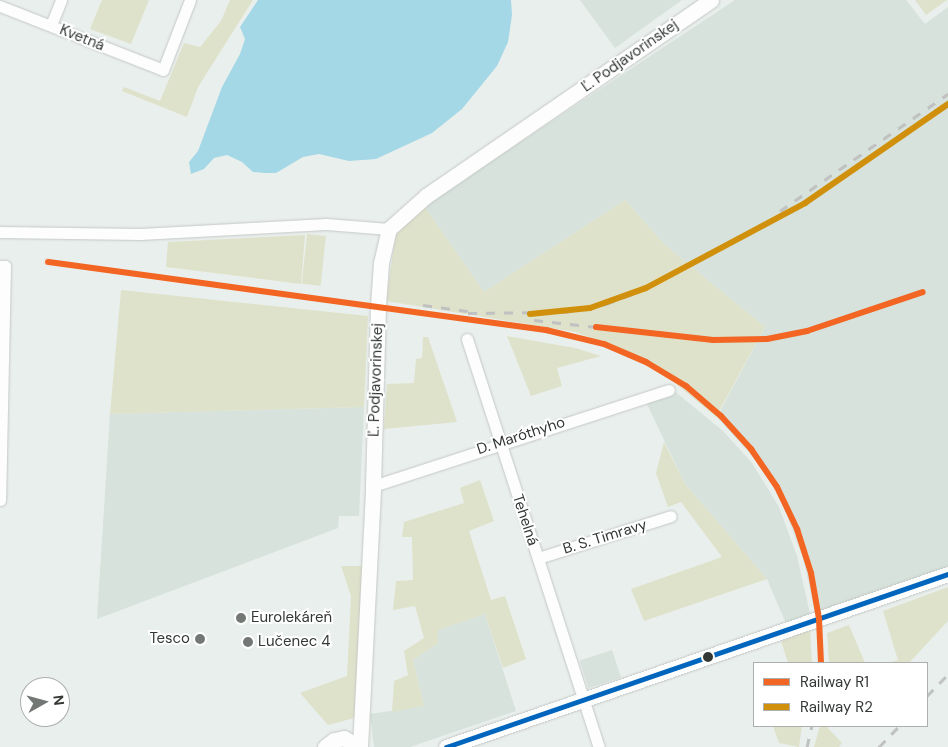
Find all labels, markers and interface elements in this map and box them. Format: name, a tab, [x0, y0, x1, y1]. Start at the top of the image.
street label: Ľ. Podjavorinskej	[578, 16, 682, 96]
street label: Kvetná	[57, 21, 107, 55]
street label: Ľ. Podjavorinskej	[365, 323, 387, 437]
street label: D. Maróthyho	[475, 413, 567, 459]
street label: Tehelná	[508, 492, 542, 548]
street label: B. S. Timravy	[561, 516, 649, 558]
place label: Eurolekáreň	[251, 609, 332, 627]
marker: Eurolekáreň	[235, 612, 247, 624]
place label: Tesco	[149, 630, 190, 648]
marker: Tesco	[194, 633, 206, 645]
place label: Lučenec 4	[258, 633, 330, 651]
marker: Lučenec 4	[242, 636, 254, 648]
unlabelled marker	[703, 652, 713, 662]
legend	[753, 662, 928, 727]
text: Railway R1	[800, 672, 869, 692]
north arrow	[20, 677, 70, 727]
text: N	[49, 694, 68, 706]
text: Railway R2	[800, 697, 873, 717]

